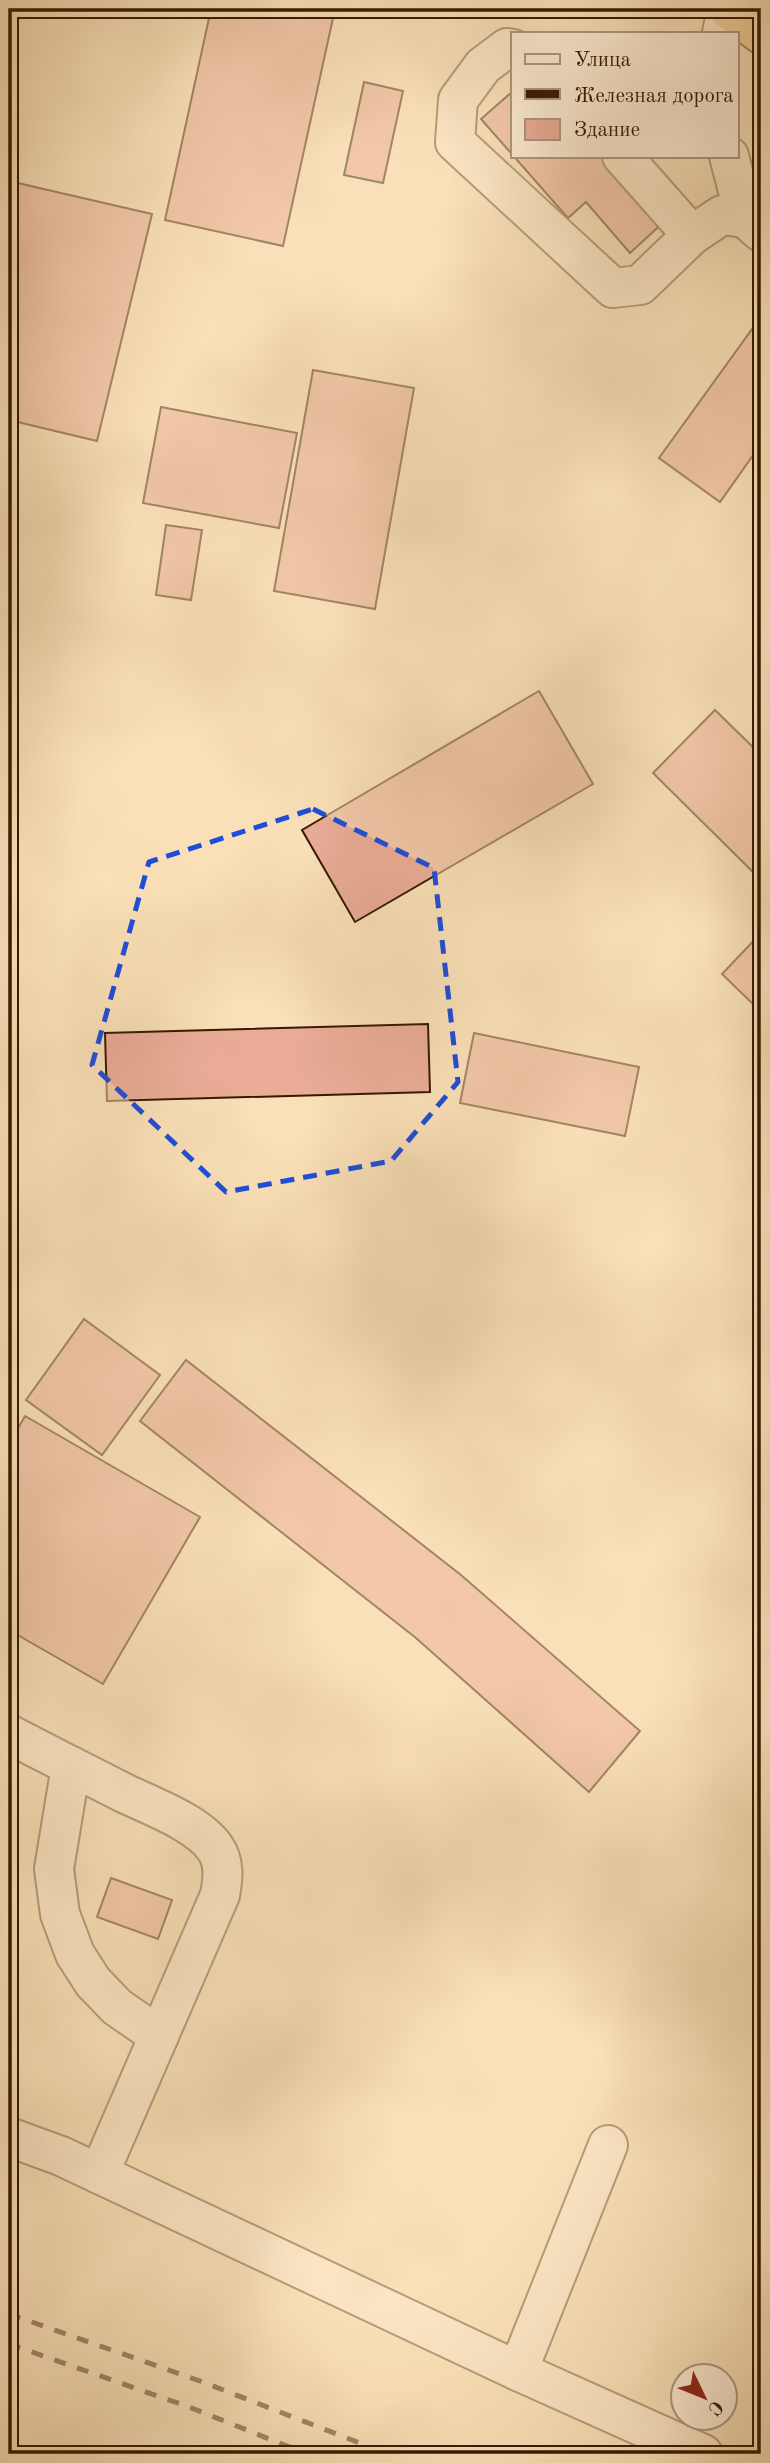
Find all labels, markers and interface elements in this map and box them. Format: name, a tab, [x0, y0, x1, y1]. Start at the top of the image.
legend	[511, 32, 738, 158]
text: Улица	[574, 50, 631, 71]
text: Железная дорога	[574, 86, 734, 107]
text: Здание	[574, 120, 640, 141]
north arrow	[668, 2362, 738, 2432]
text: С	[703, 2396, 726, 2418]

